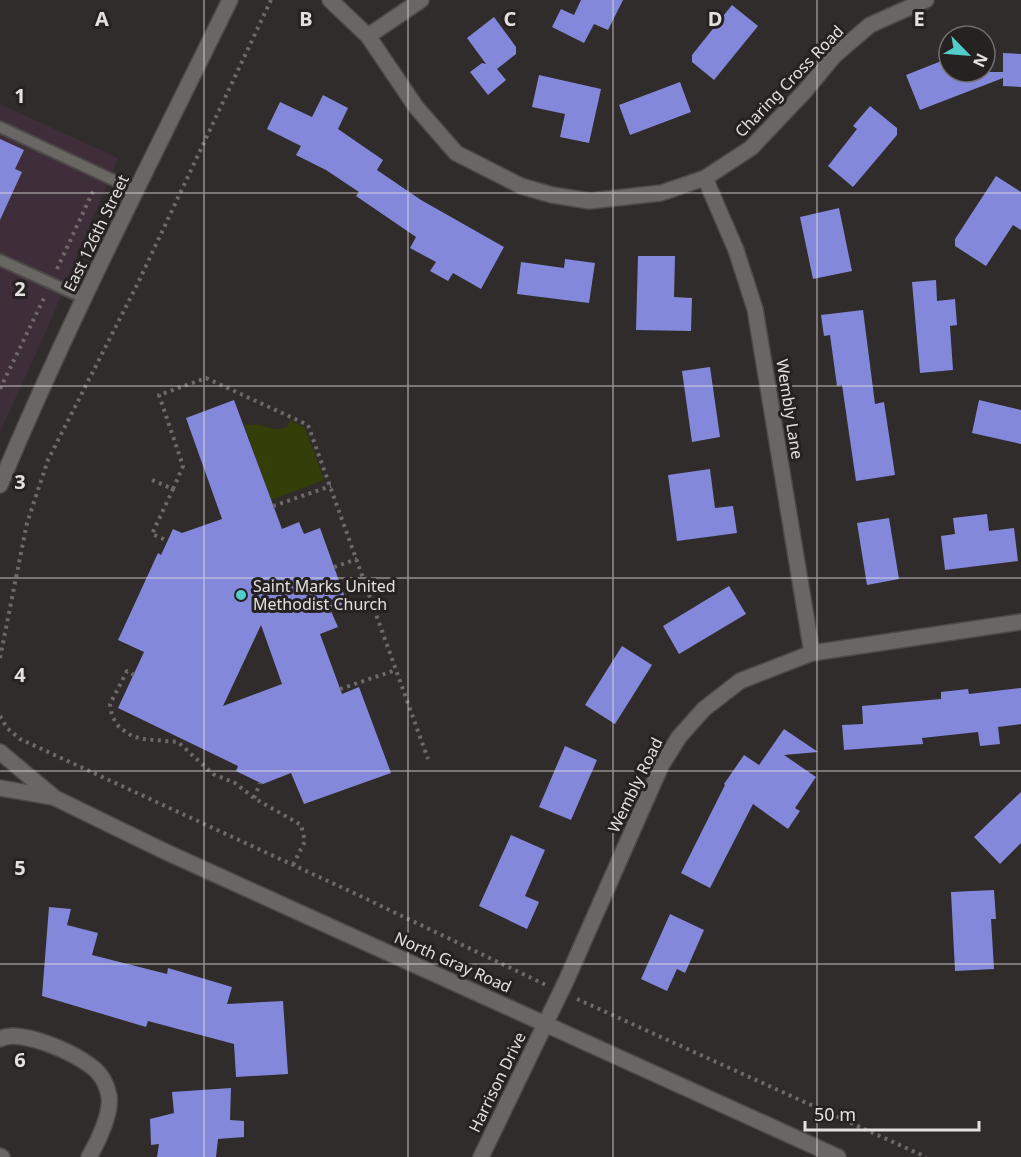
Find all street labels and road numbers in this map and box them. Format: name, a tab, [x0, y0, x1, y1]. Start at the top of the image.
street label: Charing Cross Road	[730, 20, 848, 142]
street label: East 126th Street	[58, 171, 134, 295]
street label: Wembly Lane	[771, 357, 809, 461]
street label: Wembly Road	[602, 734, 668, 836]
street label: North Gray Road	[391, 926, 515, 998]
street label: Harrison Drive	[463, 1028, 531, 1136]

